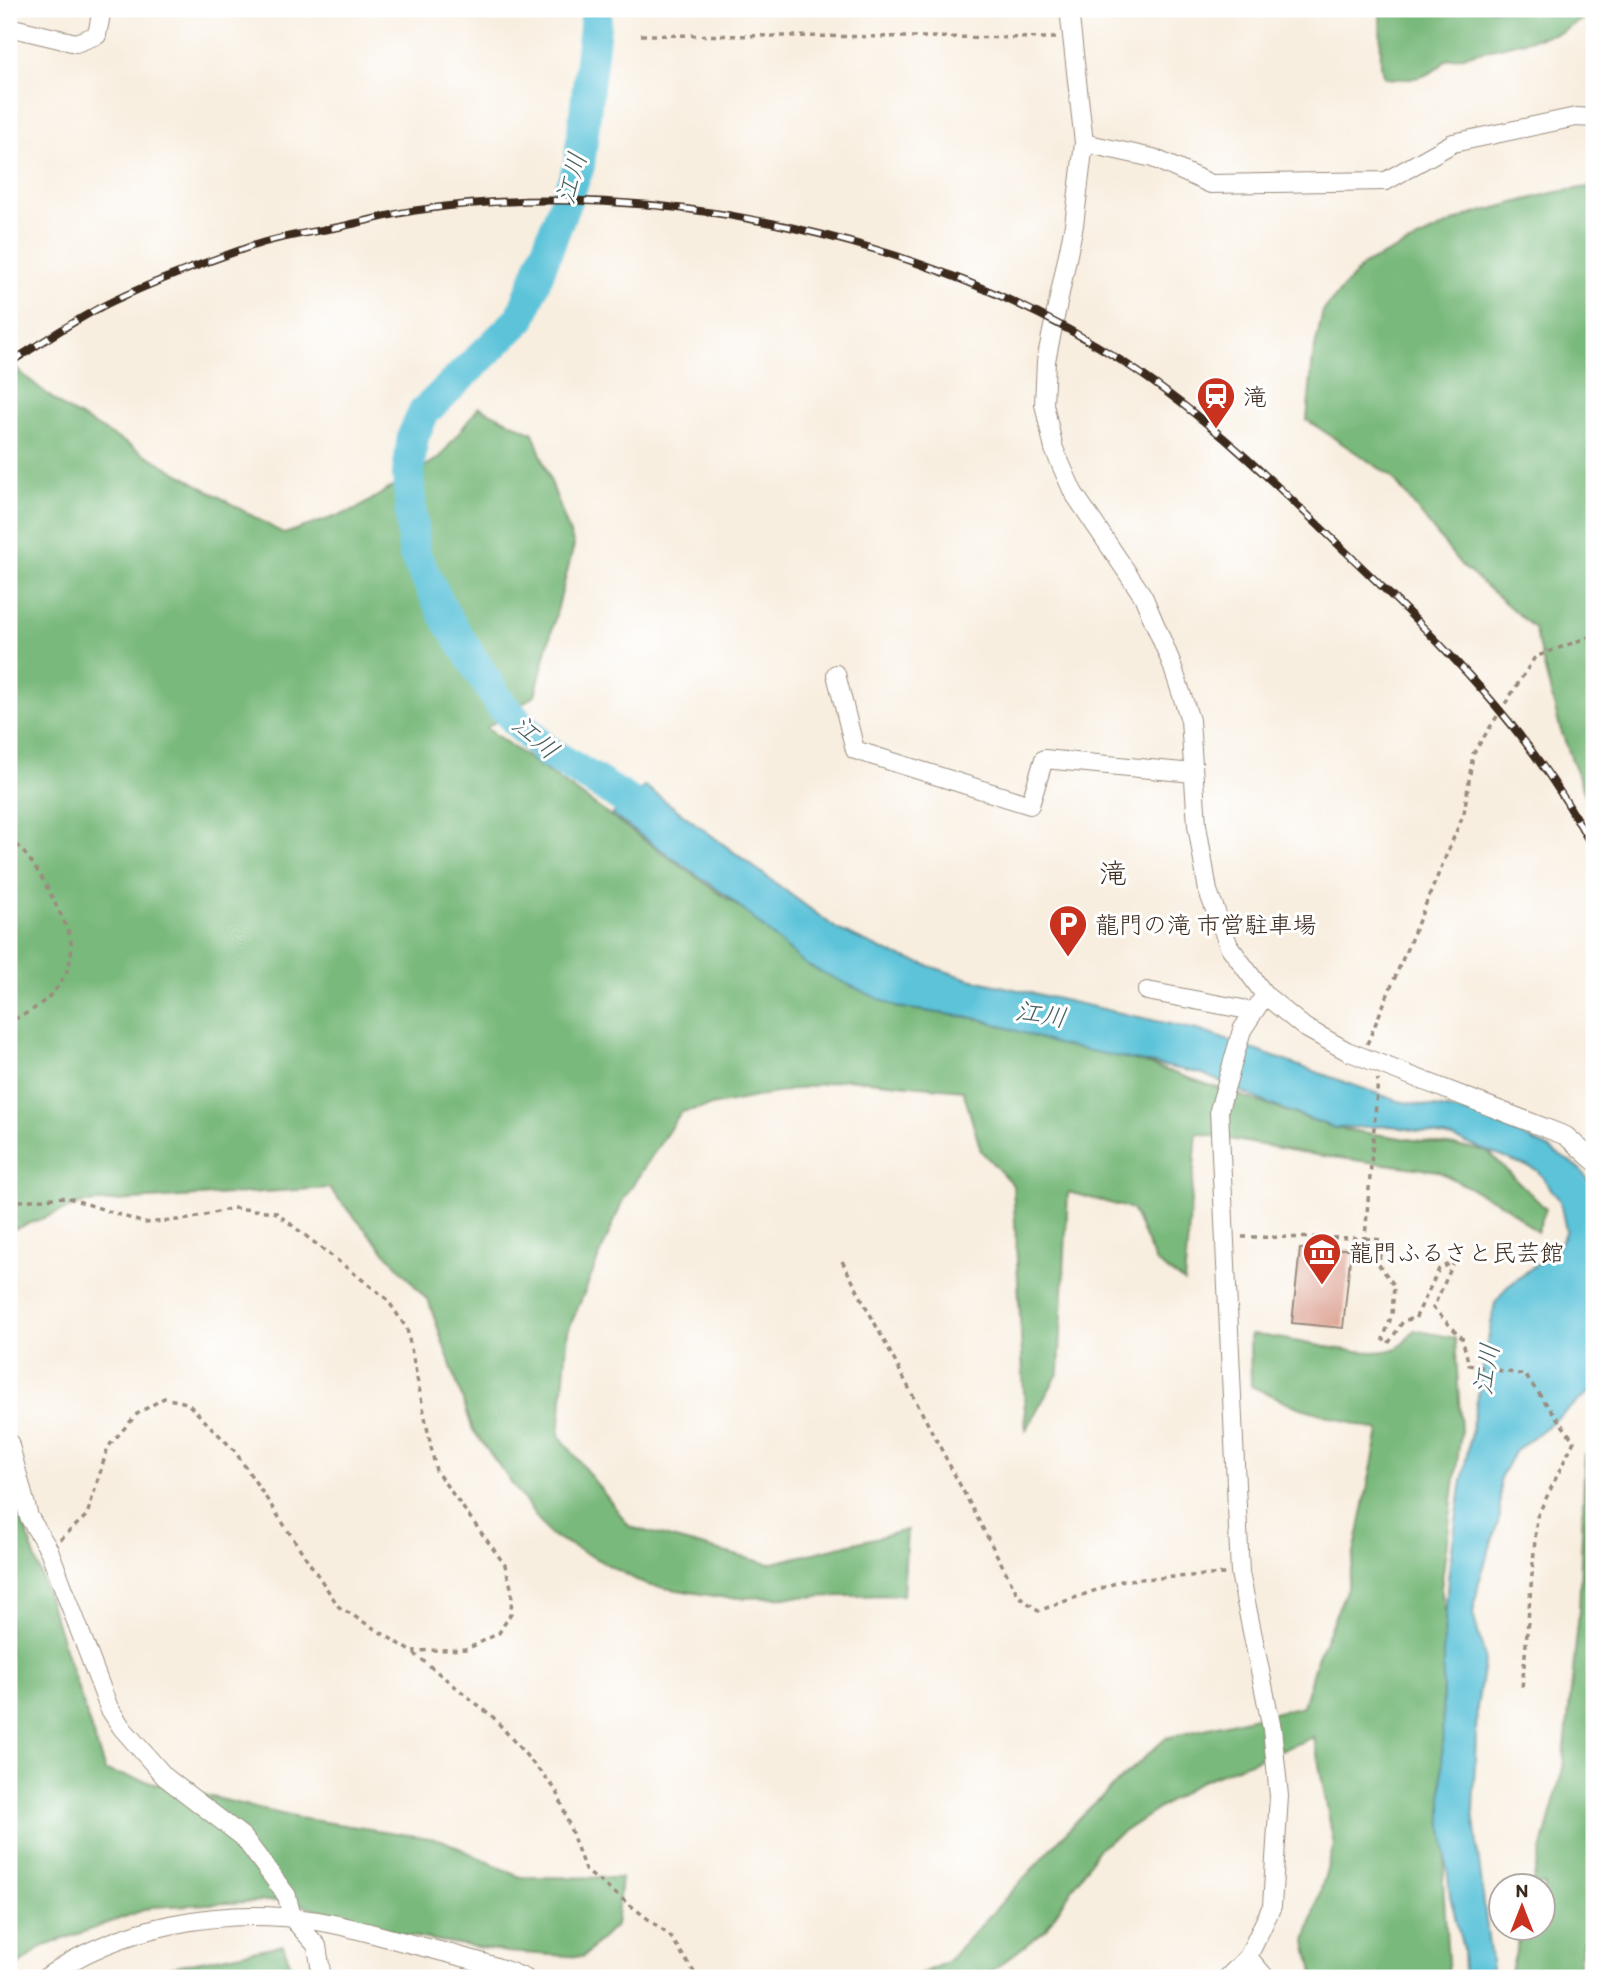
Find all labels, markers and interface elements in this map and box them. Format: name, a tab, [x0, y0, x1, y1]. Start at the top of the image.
water label: 江川	[548, 149, 594, 207]
station icon: 滝	[1195, 375, 1237, 430]
place label: 滝	[1243, 382, 1267, 411]
water label: 江川	[506, 708, 566, 766]
district label: 滝	[1099, 856, 1127, 890]
parking icon: 龍門の滝 市営駐車場	[1047, 903, 1089, 958]
place label: 龍門の滝 市営駐車場	[1095, 910, 1316, 939]
water label: 江川	[1013, 994, 1069, 1034]
museum icon: 龍門ふるさと民芸館	[1301, 1231, 1343, 1286]
place label: 龍門ふるさと民芸館	[1349, 1238, 1564, 1267]
water label: 江川	[1466, 1341, 1506, 1397]
north arrow	[1488, 1871, 1558, 1941]
text: N	[1516, 1879, 1528, 1902]

